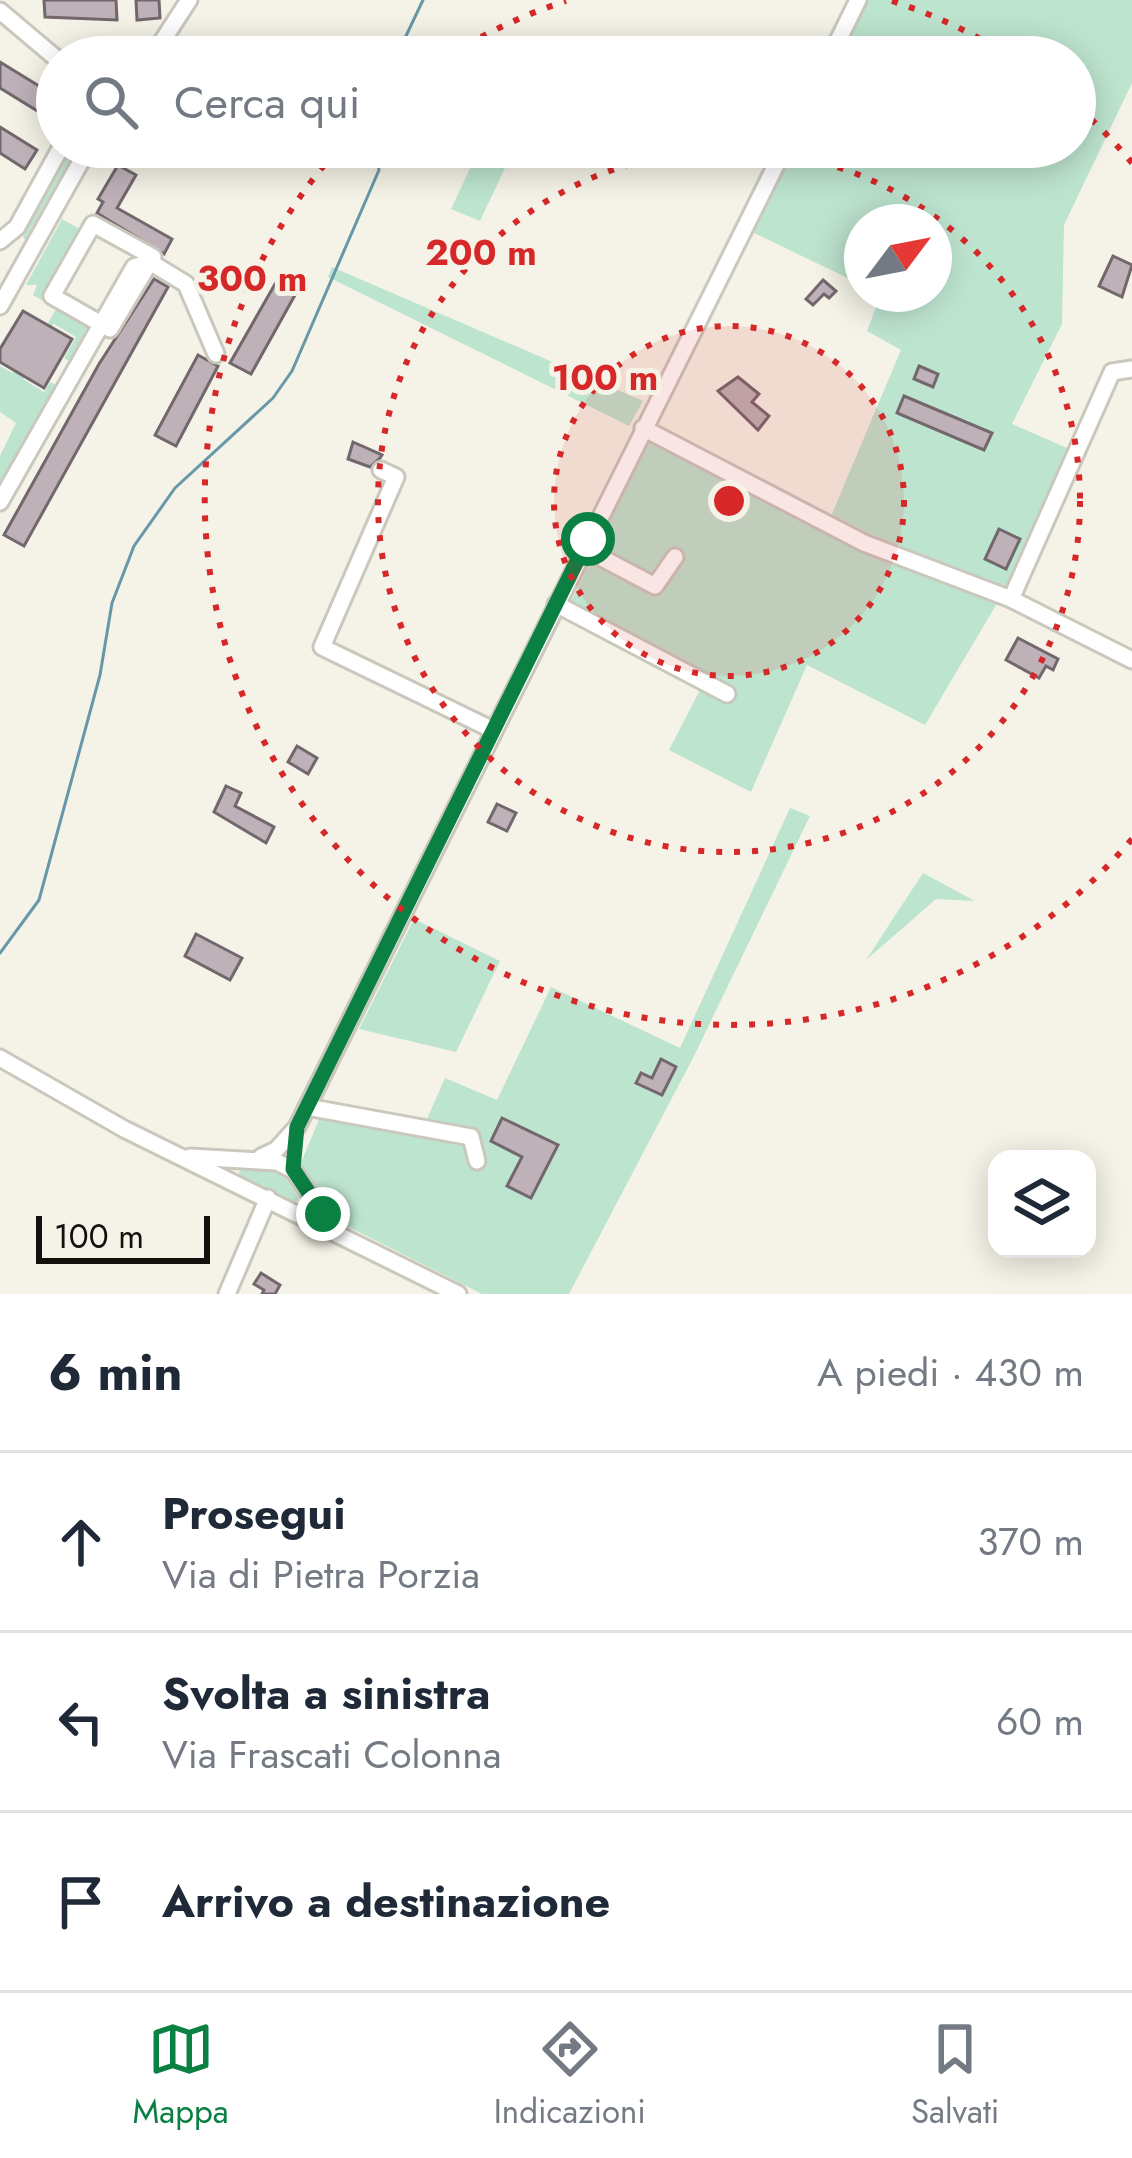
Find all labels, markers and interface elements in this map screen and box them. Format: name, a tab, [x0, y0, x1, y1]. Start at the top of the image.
search box	[36, 36, 1096, 168]
icon: search	[78, 69, 144, 135]
text: Cerca qui	[174, 70, 360, 135]
north arrow	[844, 204, 952, 312]
text: 200 m	[425, 226, 537, 278]
text: 300 m	[197, 252, 307, 304]
text: 100 m	[552, 351, 658, 403]
centre of rings	[708, 480, 750, 522]
route start	[561, 512, 615, 566]
map controls	[988, 1150, 1096, 1258]
button: layers	[988, 1150, 1096, 1258]
route end	[296, 1187, 350, 1241]
scale bar	[36, 1210, 210, 1263]
text: 100 m	[54, 1213, 144, 1260]
text: 6 min	[48, 1335, 183, 1409]
text: A piedi · 430 m	[817, 1344, 1084, 1401]
text: Prosegui	[162, 1481, 346, 1546]
icon: ahead	[48, 1509, 114, 1575]
text: 370 m	[977, 1513, 1084, 1570]
text: Via di Pietra Porzia	[162, 1546, 480, 1603]
text: Svolta a sinistra	[162, 1661, 491, 1726]
icon: left	[48, 1689, 114, 1755]
text: 60 m	[996, 1693, 1084, 1750]
text: Via Frascati Colonna	[162, 1726, 502, 1783]
icon: arrive	[48, 1869, 114, 1935]
text: Arrivo a destinazione	[162, 1869, 610, 1934]
tab: Mappa	[133, 2016, 229, 2135]
tab: Indicazioni	[494, 2016, 646, 2135]
tab: Salvati	[911, 2016, 999, 2135]

